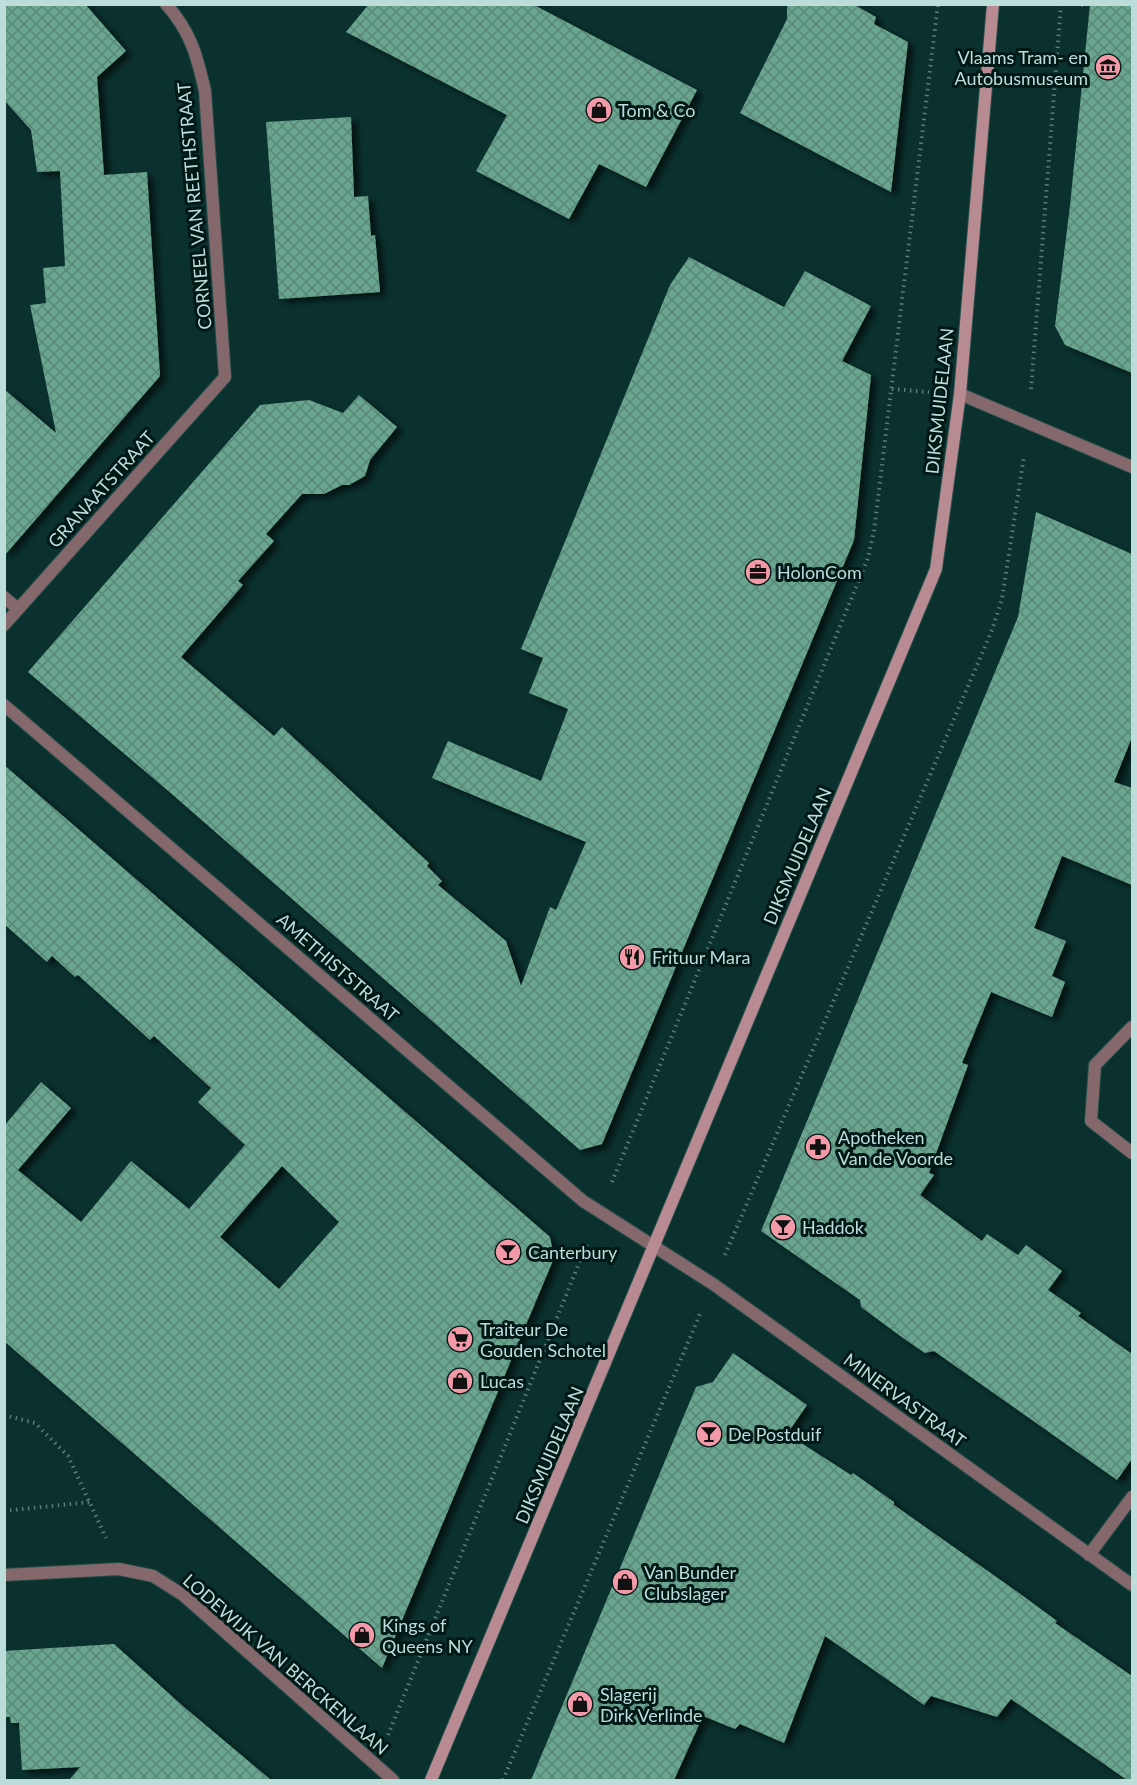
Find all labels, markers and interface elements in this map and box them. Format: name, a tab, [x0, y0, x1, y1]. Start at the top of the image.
place label: Vlaams Tram- en Autobusmuseum	[955, 46, 1088, 89]
museum icon: Vlaams Tram- en Autobusmuseum	[1093, 52, 1123, 82]
street label: CORNEEL VAN REETHSTRAAT	[172, 81, 216, 331]
shop icon: Tom & Co	[584, 95, 614, 125]
place label: Tom & Co	[618, 99, 696, 121]
street label: DIKSMUIDELAAN	[920, 327, 958, 475]
street label: GRANAATSTRAAT	[43, 426, 159, 552]
office icon: HolonCom	[743, 557, 773, 587]
place label: HolonCom	[777, 561, 862, 583]
street label: DIKSMUIDELAAN	[758, 784, 836, 928]
street label: AMETHISTSTRAAT	[272, 908, 404, 1026]
restaurant icon: Frituur Mara	[617, 942, 647, 972]
place label: Frituur Mara	[652, 946, 750, 968]
place label: Apotheken Van de Voorde	[838, 1126, 953, 1169]
pharmacy icon: Apotheken Van de Voorde	[803, 1132, 833, 1162]
bar icon: Haddok	[768, 1212, 798, 1242]
place label: Haddok	[802, 1216, 865, 1238]
bar icon: Canterbury	[493, 1237, 523, 1267]
place label: Canterbury	[528, 1241, 618, 1263]
place label: Traiteur De Gouden Schotel	[480, 1318, 606, 1361]
supermarket icon: Traiteur De Gouden Schotel	[445, 1324, 475, 1354]
street label: MINERVASTRAAT	[840, 1348, 971, 1452]
shop icon: Lucas	[445, 1366, 475, 1396]
place label: Lucas	[480, 1370, 524, 1392]
street label: DIKSMUIDELAAN	[510, 1383, 588, 1527]
bar icon: De Postduif	[694, 1419, 724, 1449]
place label: De Postduif	[728, 1423, 822, 1445]
place label: Van Bunder Clubslager	[644, 1561, 737, 1604]
shop icon: Van Bunder Clubslager	[610, 1567, 640, 1597]
street label: LODEWIJK VAN BERCKENLAAN	[179, 1569, 393, 1759]
place label: Kings of Queens NY	[382, 1614, 474, 1657]
shop icon: Kings of Queens NY	[347, 1620, 377, 1650]
place label: Slagerij Dirk Verlinde	[600, 1683, 703, 1726]
shop icon: Slagerij Dirk Verlinde	[565, 1689, 595, 1719]

